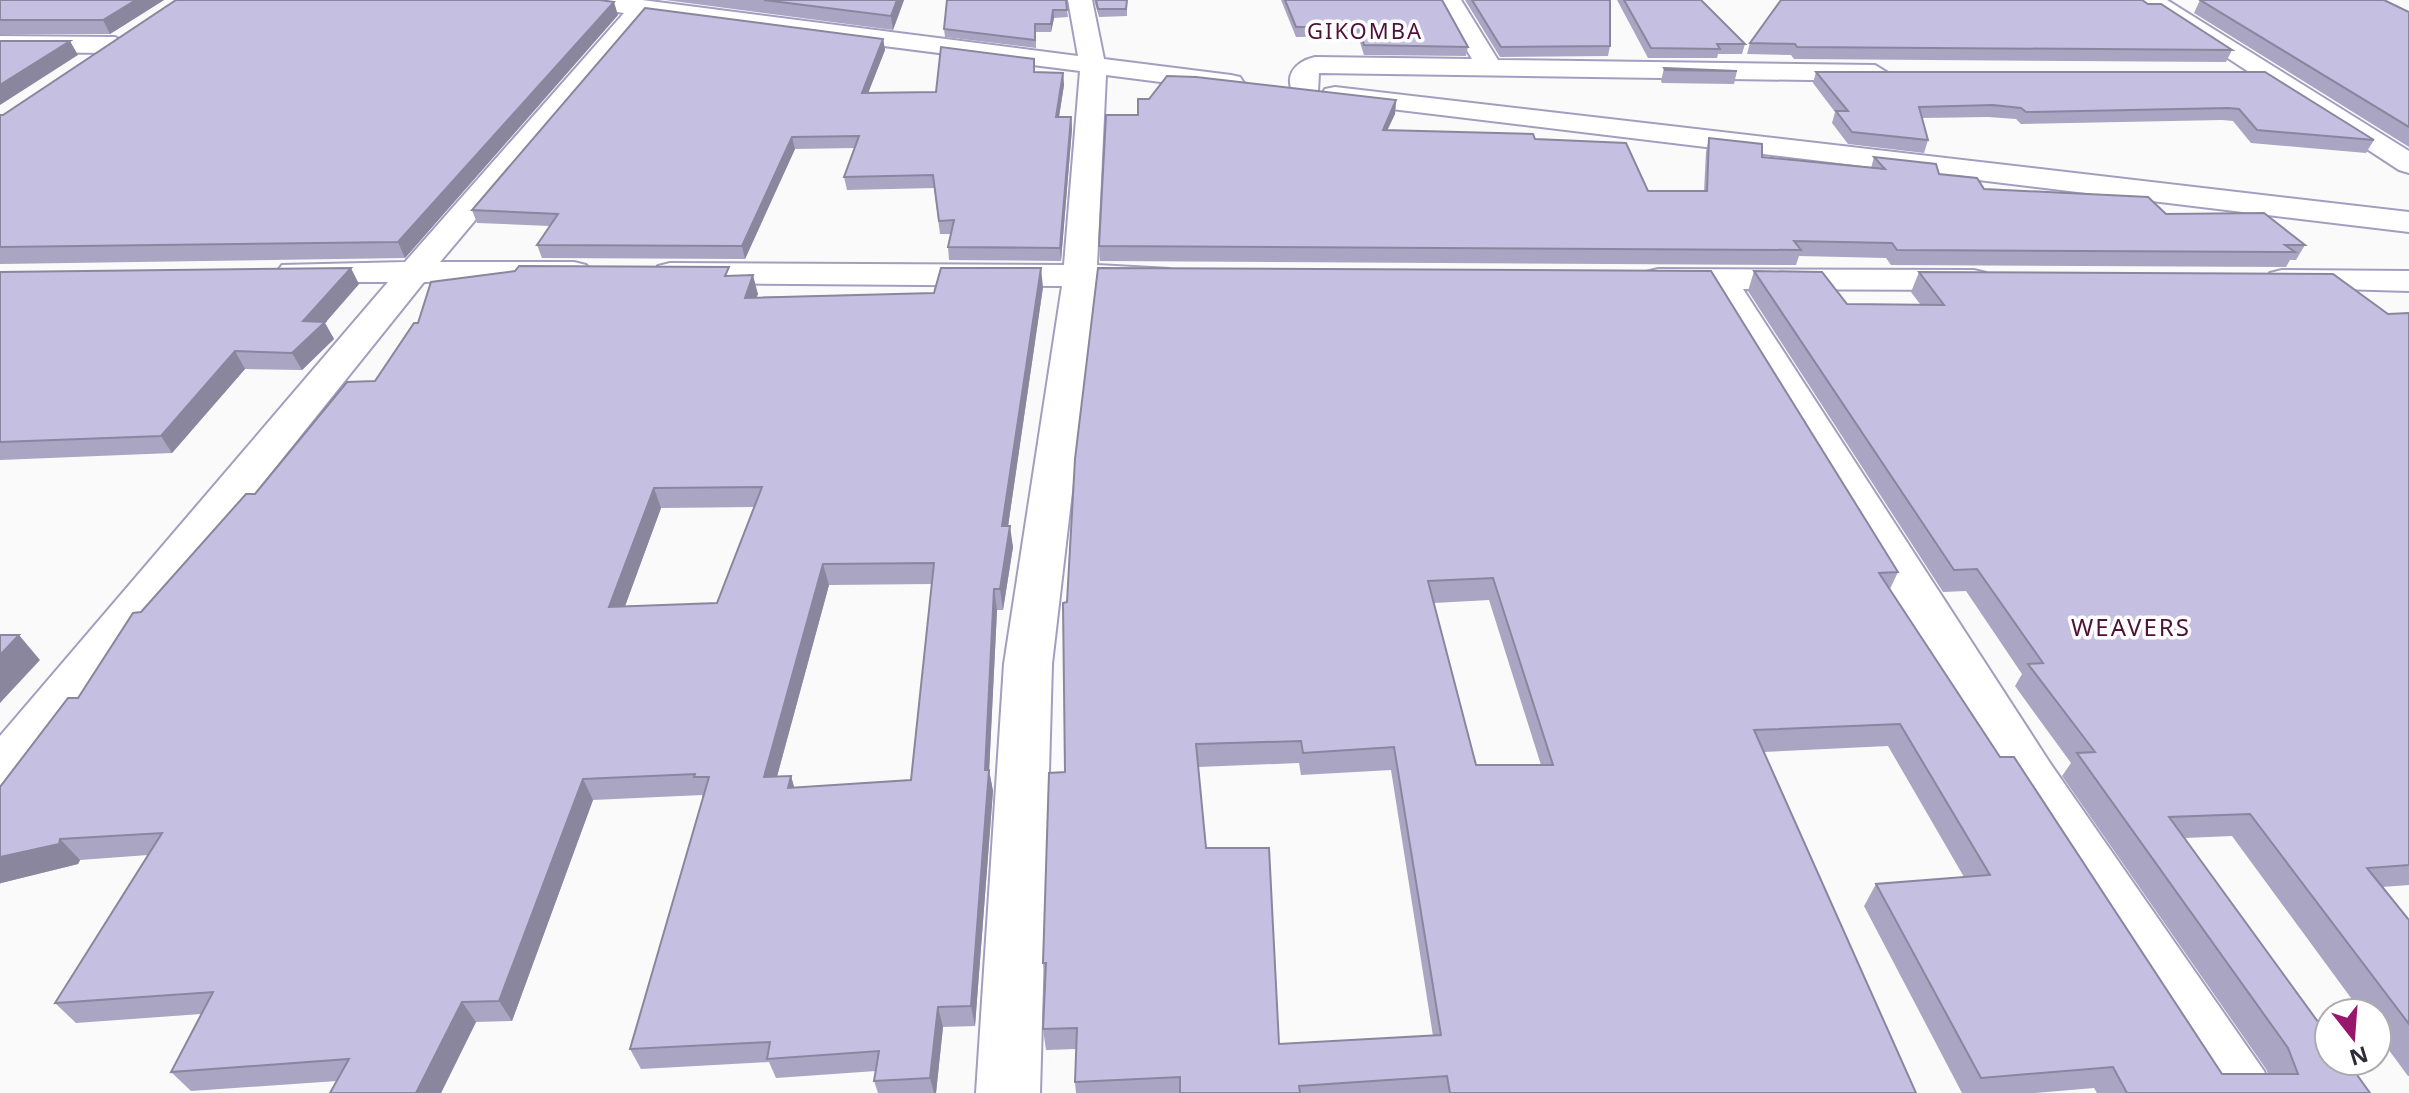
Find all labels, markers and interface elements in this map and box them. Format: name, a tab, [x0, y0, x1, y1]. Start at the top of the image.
district label: GIKOMBA	[1307, 15, 1423, 45]
district label: WEAVERS	[2071, 610, 2191, 643]
north arrow	[2313, 997, 2393, 1077]
text: N	[2346, 1040, 2372, 1074]

